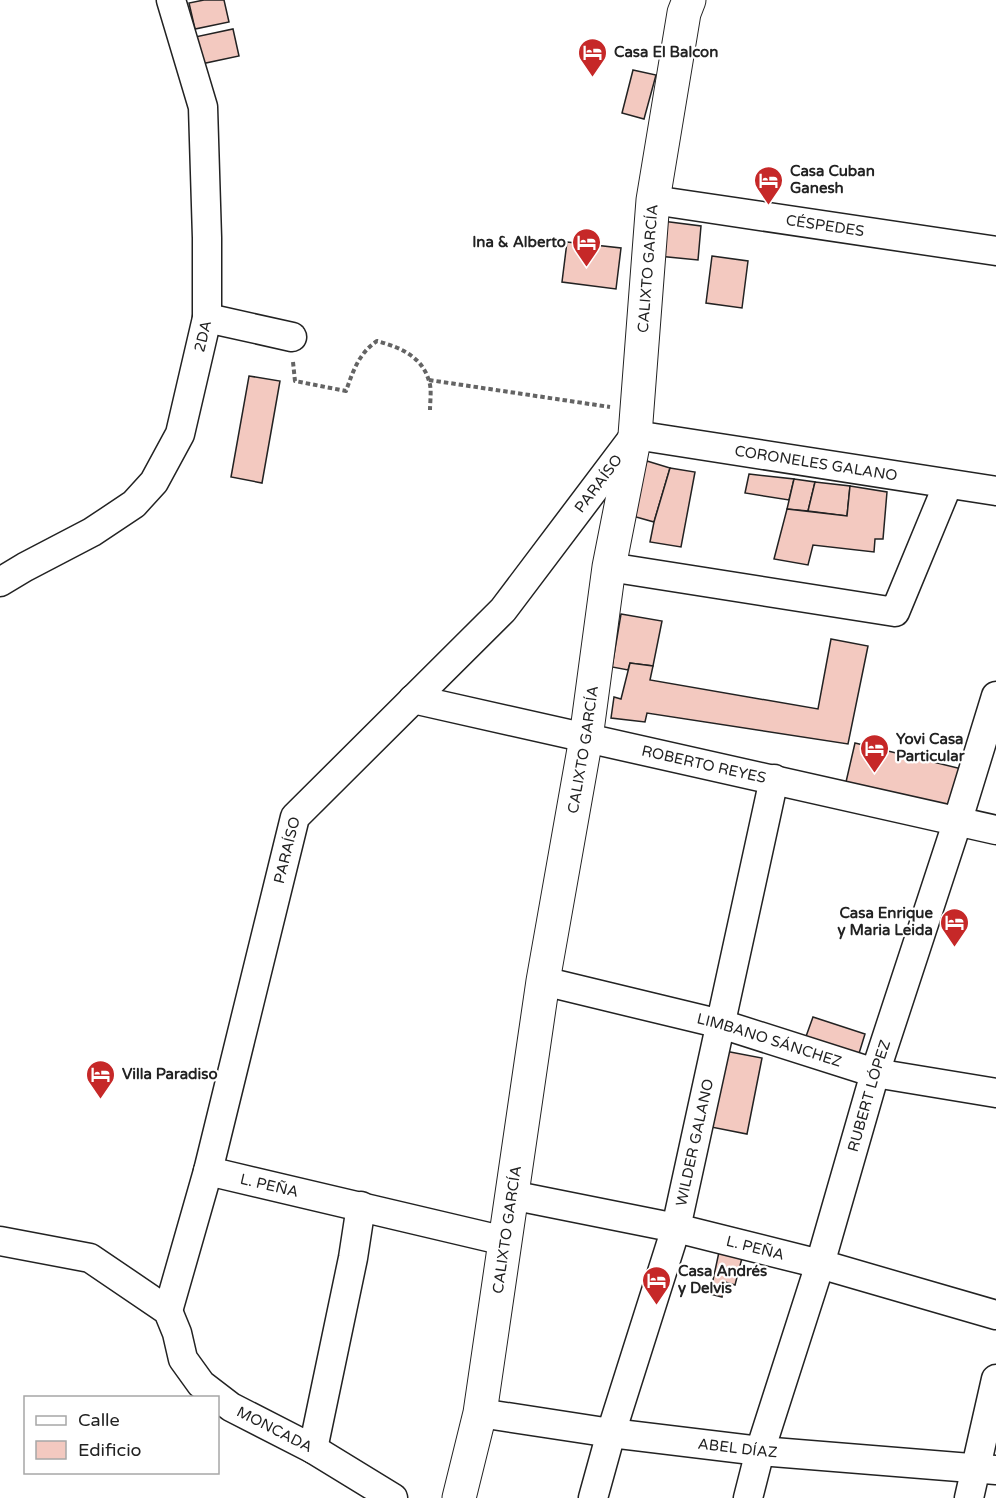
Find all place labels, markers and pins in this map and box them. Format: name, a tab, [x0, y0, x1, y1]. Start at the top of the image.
hotel icon: Casa El Balcon	[577, 36, 609, 78]
place label: Casa El Balcon	[614, 43, 718, 61]
place label: Casa Cuban Ganesh	[790, 162, 875, 197]
hotel icon: Casa Cuban Ganesh	[753, 164, 785, 206]
hotel icon: Ina & Alberto	[571, 226, 603, 268]
place label: Ina & Alberto	[472, 233, 566, 251]
place label: Yovi Casa Particular	[896, 730, 965, 765]
hotel icon: Yovi Casa Particular	[859, 732, 891, 774]
place label: Casa Enrique y Maria Leida	[838, 904, 934, 940]
hotel icon: Casa Enrique y Maria Leida	[938, 906, 970, 948]
hotel icon: Villa Paradiso	[85, 1058, 117, 1100]
place label: Villa Paradiso	[122, 1065, 218, 1083]
place label: Casa Andrés y Delvis	[678, 1262, 767, 1298]
hotel icon: Casa Andrés y Delvis	[641, 1264, 673, 1306]

